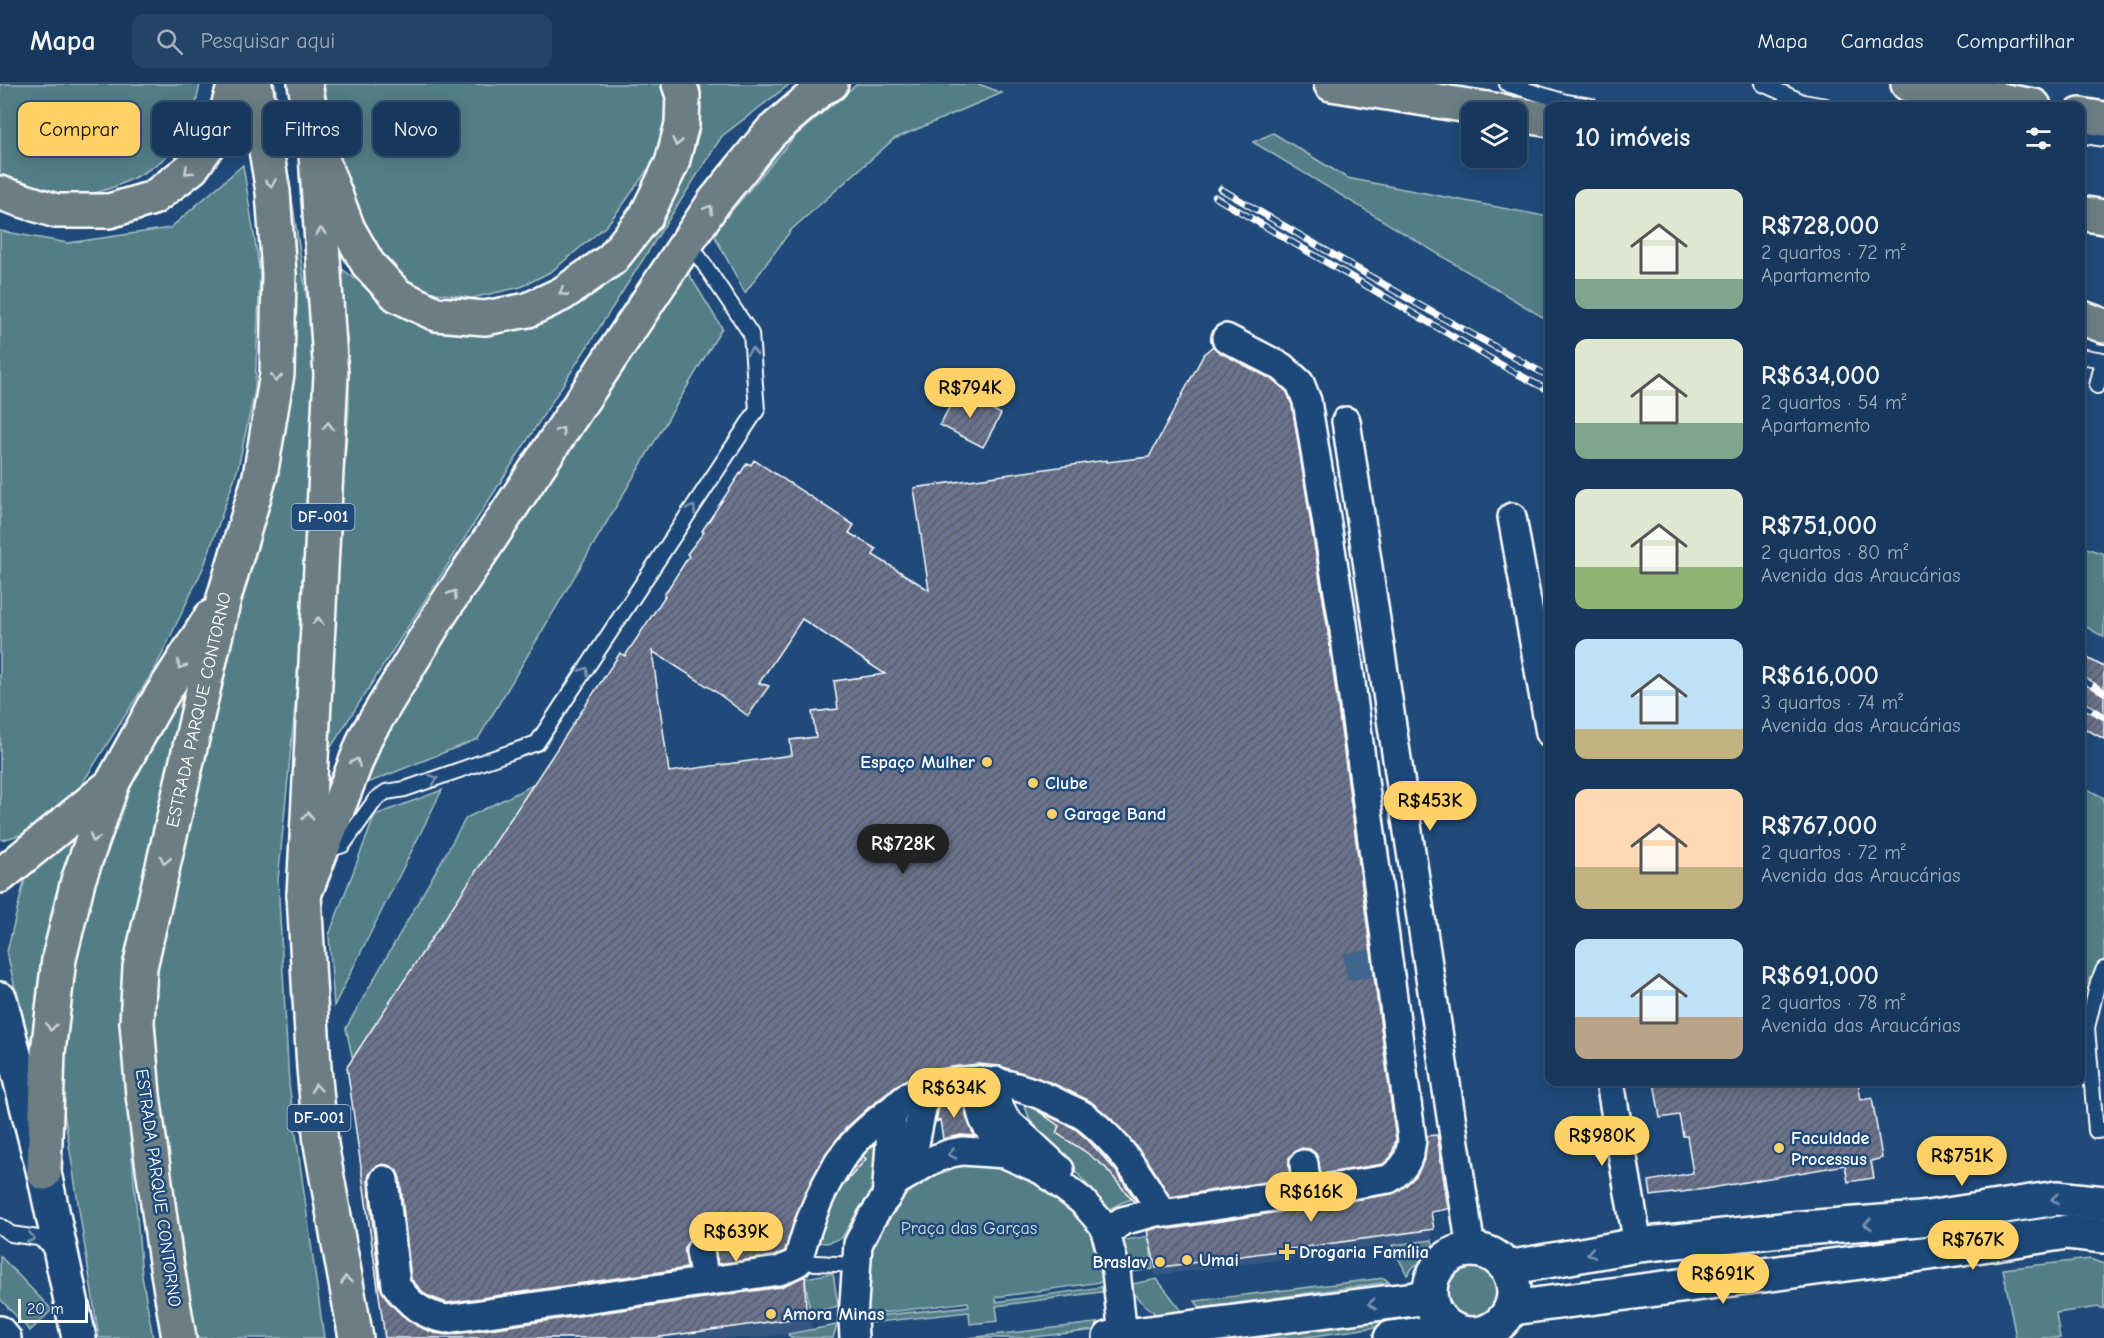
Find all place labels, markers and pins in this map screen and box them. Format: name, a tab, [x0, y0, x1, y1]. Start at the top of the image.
pin: R$794K	[921, 368, 1019, 419]
place label: Espaço Mulher	[860, 752, 976, 773]
marker: Espaço Mulher	[980, 755, 994, 769]
place label: Clube	[1045, 773, 1088, 794]
marker: Clube	[1026, 776, 1040, 790]
pin: R$453K	[1381, 781, 1479, 832]
place label: Garage Band	[1064, 804, 1166, 825]
marker: Garage Band	[1045, 807, 1059, 821]
pin: R$728K	[854, 824, 952, 875]
pin: R$634K	[905, 1068, 1003, 1119]
pin: R$980K	[1553, 1116, 1651, 1167]
place label: Faculdade Processus	[1791, 1128, 1870, 1170]
pin: R$751K	[1913, 1136, 2011, 1187]
marker: Faculdade Processus	[1772, 1141, 1786, 1155]
pin: R$616K	[1262, 1172, 1360, 1223]
pin: R$639K	[687, 1212, 785, 1263]
pin: R$767K	[1924, 1220, 2022, 1271]
place label: Drogaria Família	[1299, 1242, 1429, 1263]
marker: Drogaria Família	[1280, 1245, 1294, 1259]
place label: Umai	[1199, 1250, 1239, 1271]
place label: Braslav	[1092, 1252, 1148, 1273]
marker: Umai	[1180, 1253, 1194, 1267]
pin: R$691K	[1674, 1254, 1772, 1305]
marker: Braslav	[1153, 1255, 1167, 1269]
place label: Amora Minas	[783, 1304, 885, 1325]
marker: Amora Minas	[764, 1307, 778, 1321]

